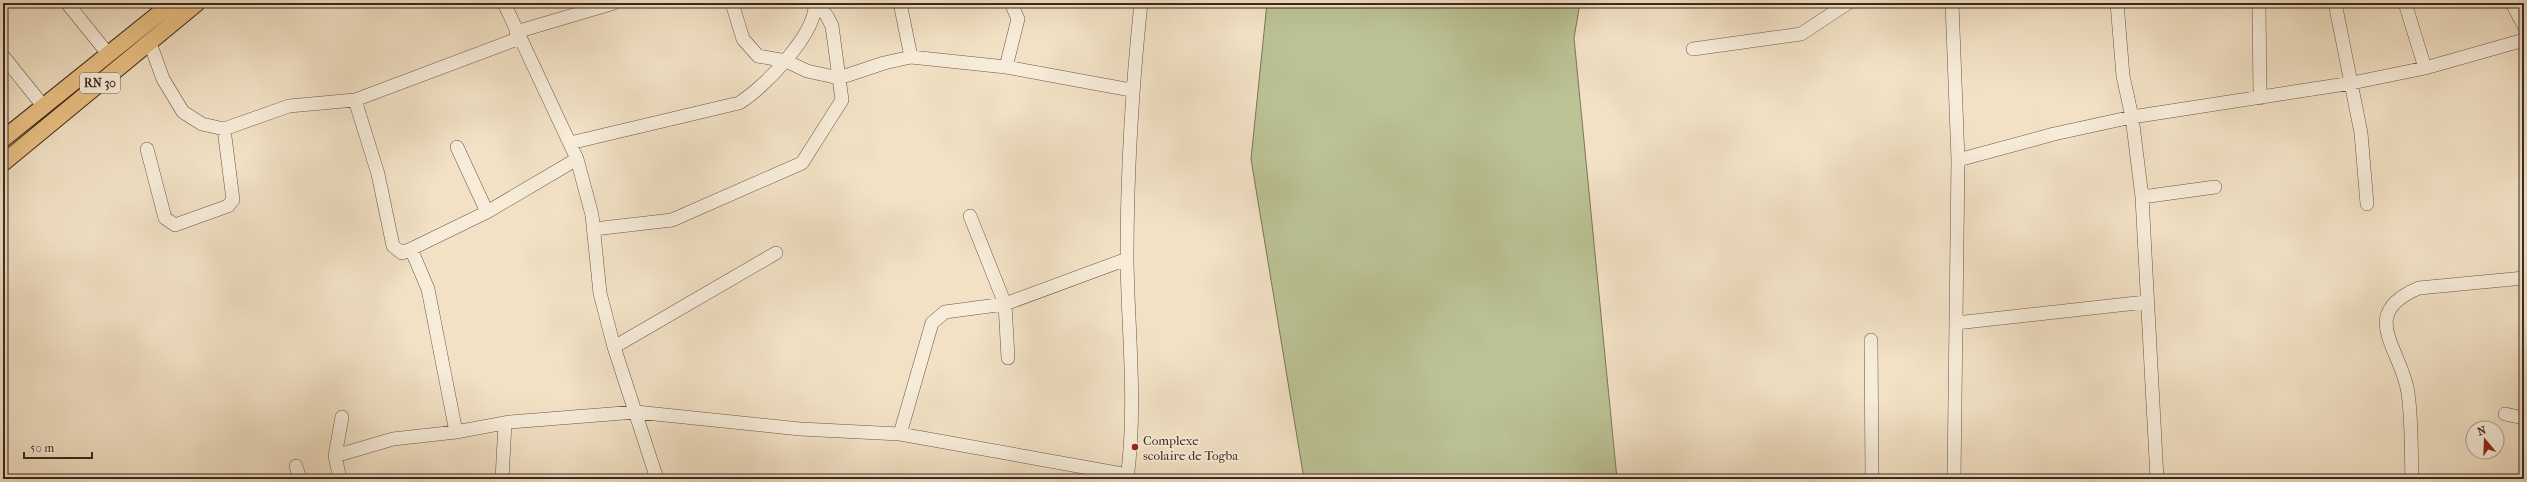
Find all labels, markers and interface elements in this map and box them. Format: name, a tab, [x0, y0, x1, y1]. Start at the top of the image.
road number: RN 30	[80, 73, 120, 93]
north arrow	[2465, 420, 2505, 460]
text: N	[2476, 423, 2489, 439]
place label: Complexe scolaire de Togba	[1143, 433, 1239, 463]
scale bar	[24, 434, 92, 460]
text: 50 m	[30, 441, 54, 455]
marker: Complexe scolaire de Togba	[1130, 442, 1140, 452]

